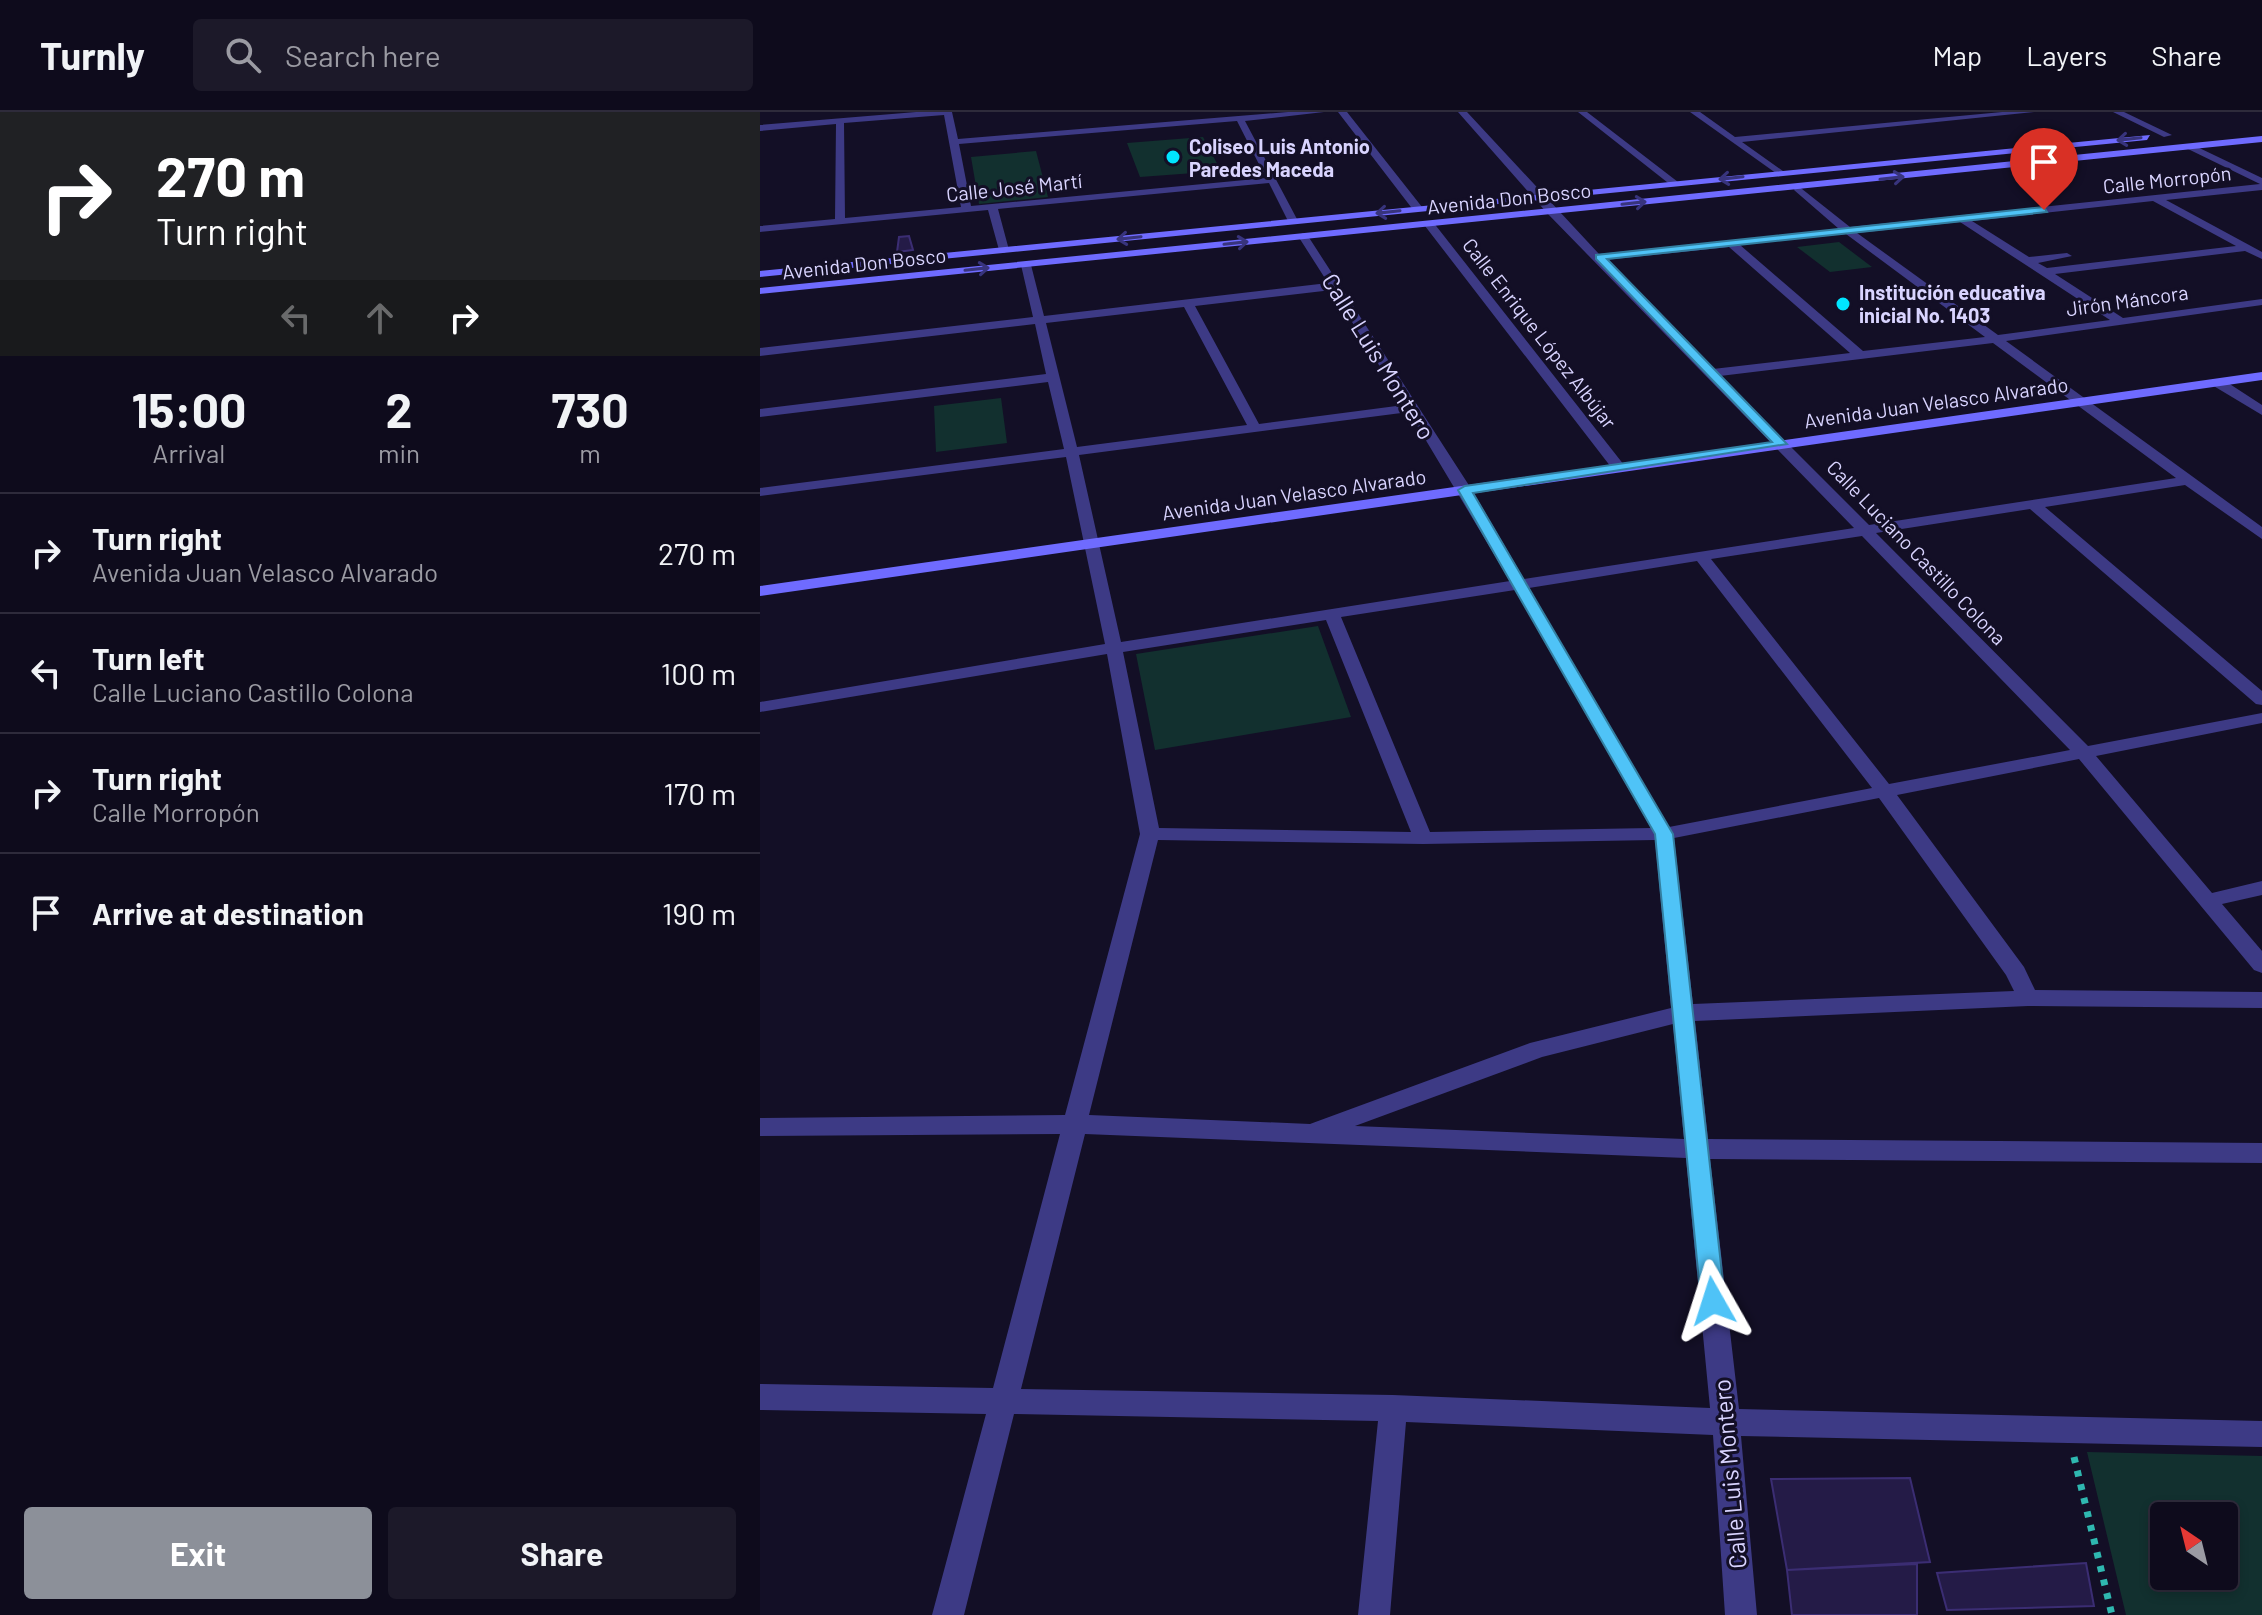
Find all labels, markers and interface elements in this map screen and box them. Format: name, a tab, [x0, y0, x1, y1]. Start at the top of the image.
search box	[193, 19, 753, 91]
text: Turnly	[40, 32, 145, 78]
icon: search	[221, 33, 265, 77]
text: Search here	[285, 37, 441, 73]
text: Map	[1932, 38, 1982, 72]
text: Layers	[2026, 38, 2107, 72]
text: Share	[2151, 38, 2222, 72]
pin	[2010, 128, 2078, 210]
one-way arrow	[2116, 132, 2143, 147]
place label: Coliseo Luis Antonio Paredes Maceda	[1189, 134, 1370, 181]
icon: arrive	[2022, 140, 2066, 184]
text: 270 m	[156, 141, 305, 208]
icon: right	[24, 144, 128, 248]
marker: Coliseo Luis Antonio Paredes Maceda	[1164, 148, 1182, 166]
street label: Calle Morropón	[2102, 160, 2232, 198]
street label: Calle José Martí	[945, 168, 1083, 206]
one-way arrow	[1878, 170, 1905, 185]
one-way arrow	[1718, 171, 1744, 186]
street label: Avenida Don Bosco	[1426, 177, 1592, 219]
one-way arrow	[1620, 196, 1647, 211]
one-way arrow	[1375, 205, 1402, 220]
text: Turn right	[156, 209, 308, 252]
one-way arrow	[1117, 230, 1143, 245]
street label: Calle Enrique López Albújar	[1458, 233, 1622, 433]
one-way arrow	[1222, 236, 1248, 251]
street label: Avenida Don Bosco	[781, 242, 947, 284]
one-way arrow	[963, 262, 990, 277]
street label: Calle Luis Montero	[1316, 268, 1442, 444]
place label: Institución educativa inicial No. 1403	[1859, 280, 2046, 327]
street label: Jirón Máncora	[2064, 280, 2190, 320]
marker: Institución educativa inicial No. 1403	[1834, 295, 1852, 313]
icon: left	[274, 296, 318, 340]
icon: ahead	[358, 296, 402, 340]
icon: right	[442, 296, 486, 340]
street label: Avenida Juan Velasco Alvarado	[1802, 372, 2070, 432]
text: 15:00	[131, 380, 246, 438]
text: 2	[386, 380, 412, 438]
text: 730	[551, 380, 629, 438]
text: Arrival	[153, 437, 225, 468]
text: min	[378, 437, 420, 468]
text: m	[579, 437, 601, 468]
street label: Calle Luciano Castillo Colona	[1822, 455, 2012, 649]
street label: Avenida Juan Velasco Alvarado	[1160, 464, 1428, 524]
text: Turn right	[92, 520, 222, 556]
icon: right	[24, 531, 68, 575]
text: 270 m	[658, 535, 736, 571]
text: Avenida Juan Velasco Alvarado	[92, 556, 438, 587]
text: Turn left	[92, 640, 205, 676]
icon: left	[24, 651, 68, 695]
text: 100 m	[661, 655, 736, 691]
text: Calle Luciano Castillo Colona	[92, 676, 413, 707]
text: Turn right	[92, 760, 222, 796]
icon: right	[24, 771, 68, 815]
text: 170 m	[664, 775, 736, 811]
text: Calle Morropón	[92, 796, 260, 827]
icon: arrive	[24, 891, 68, 935]
text: Arrive at destination	[92, 895, 364, 931]
text: 190 m	[662, 895, 736, 931]
position arrow	[1671, 1259, 1755, 1343]
street label: Calle Luis Montero	[1706, 1378, 1752, 1570]
north arrow	[2150, 1502, 2238, 1590]
map controls	[2150, 1502, 2238, 1590]
button: Exit	[24, 1507, 372, 1599]
button: Share	[388, 1507, 736, 1599]

